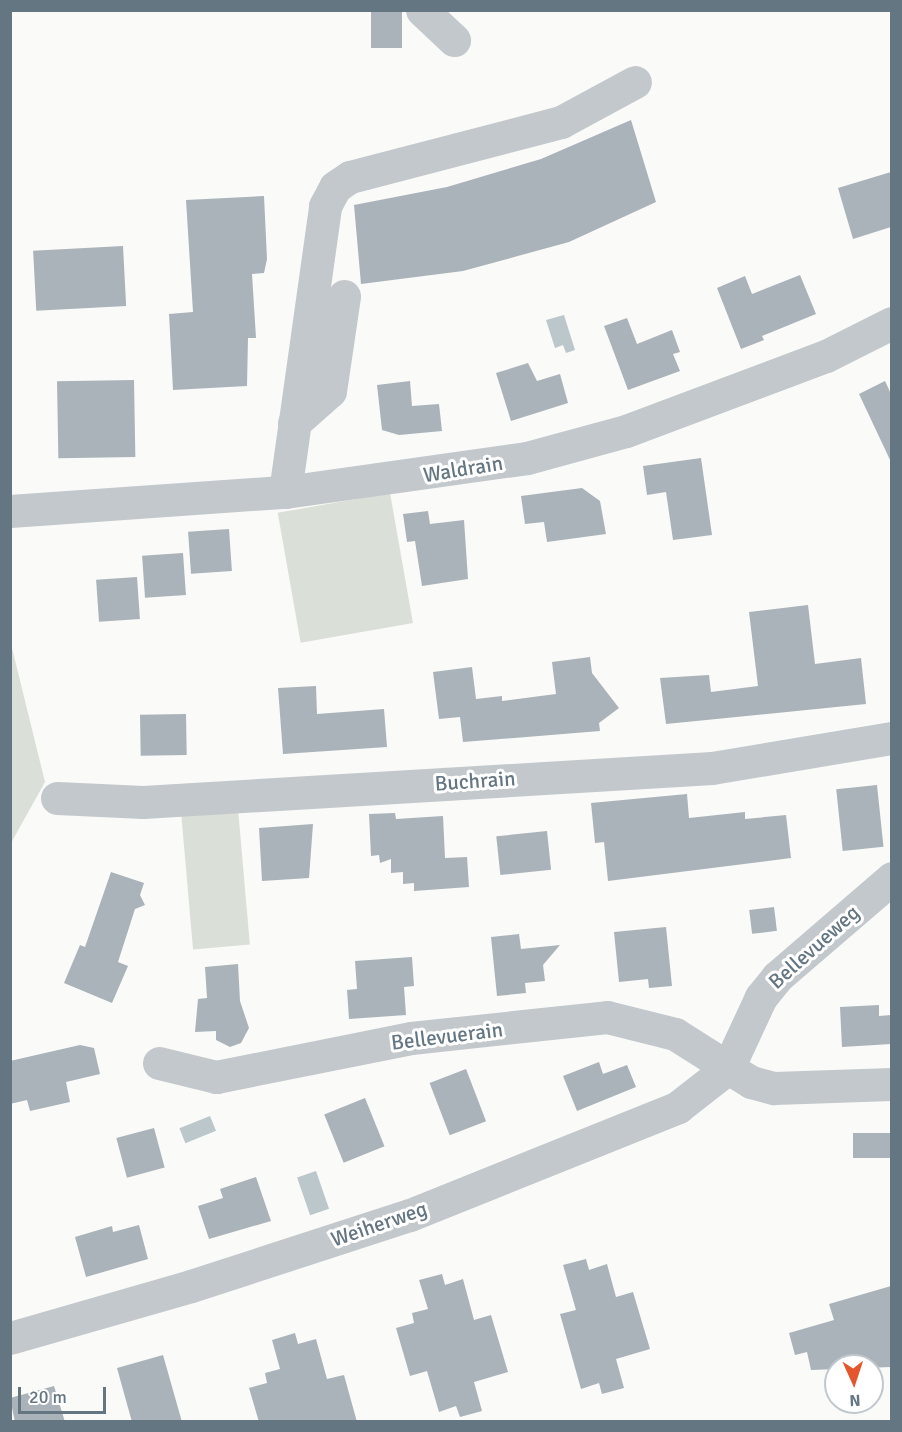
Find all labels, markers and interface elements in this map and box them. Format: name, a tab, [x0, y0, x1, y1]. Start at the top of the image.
street label: Waldrain	[421, 450, 505, 488]
street label: Buchrain	[434, 766, 516, 796]
street label: Bellevueweg	[764, 900, 864, 994]
street label: Bellevuerain	[390, 1017, 504, 1055]
street label: Weiherweg	[328, 1196, 430, 1252]
north arrow	[824, 1354, 884, 1414]
scale bar	[21, 1375, 110, 1413]
text: 20 m	[29, 1386, 67, 1408]
text: N	[849, 1390, 861, 1410]

